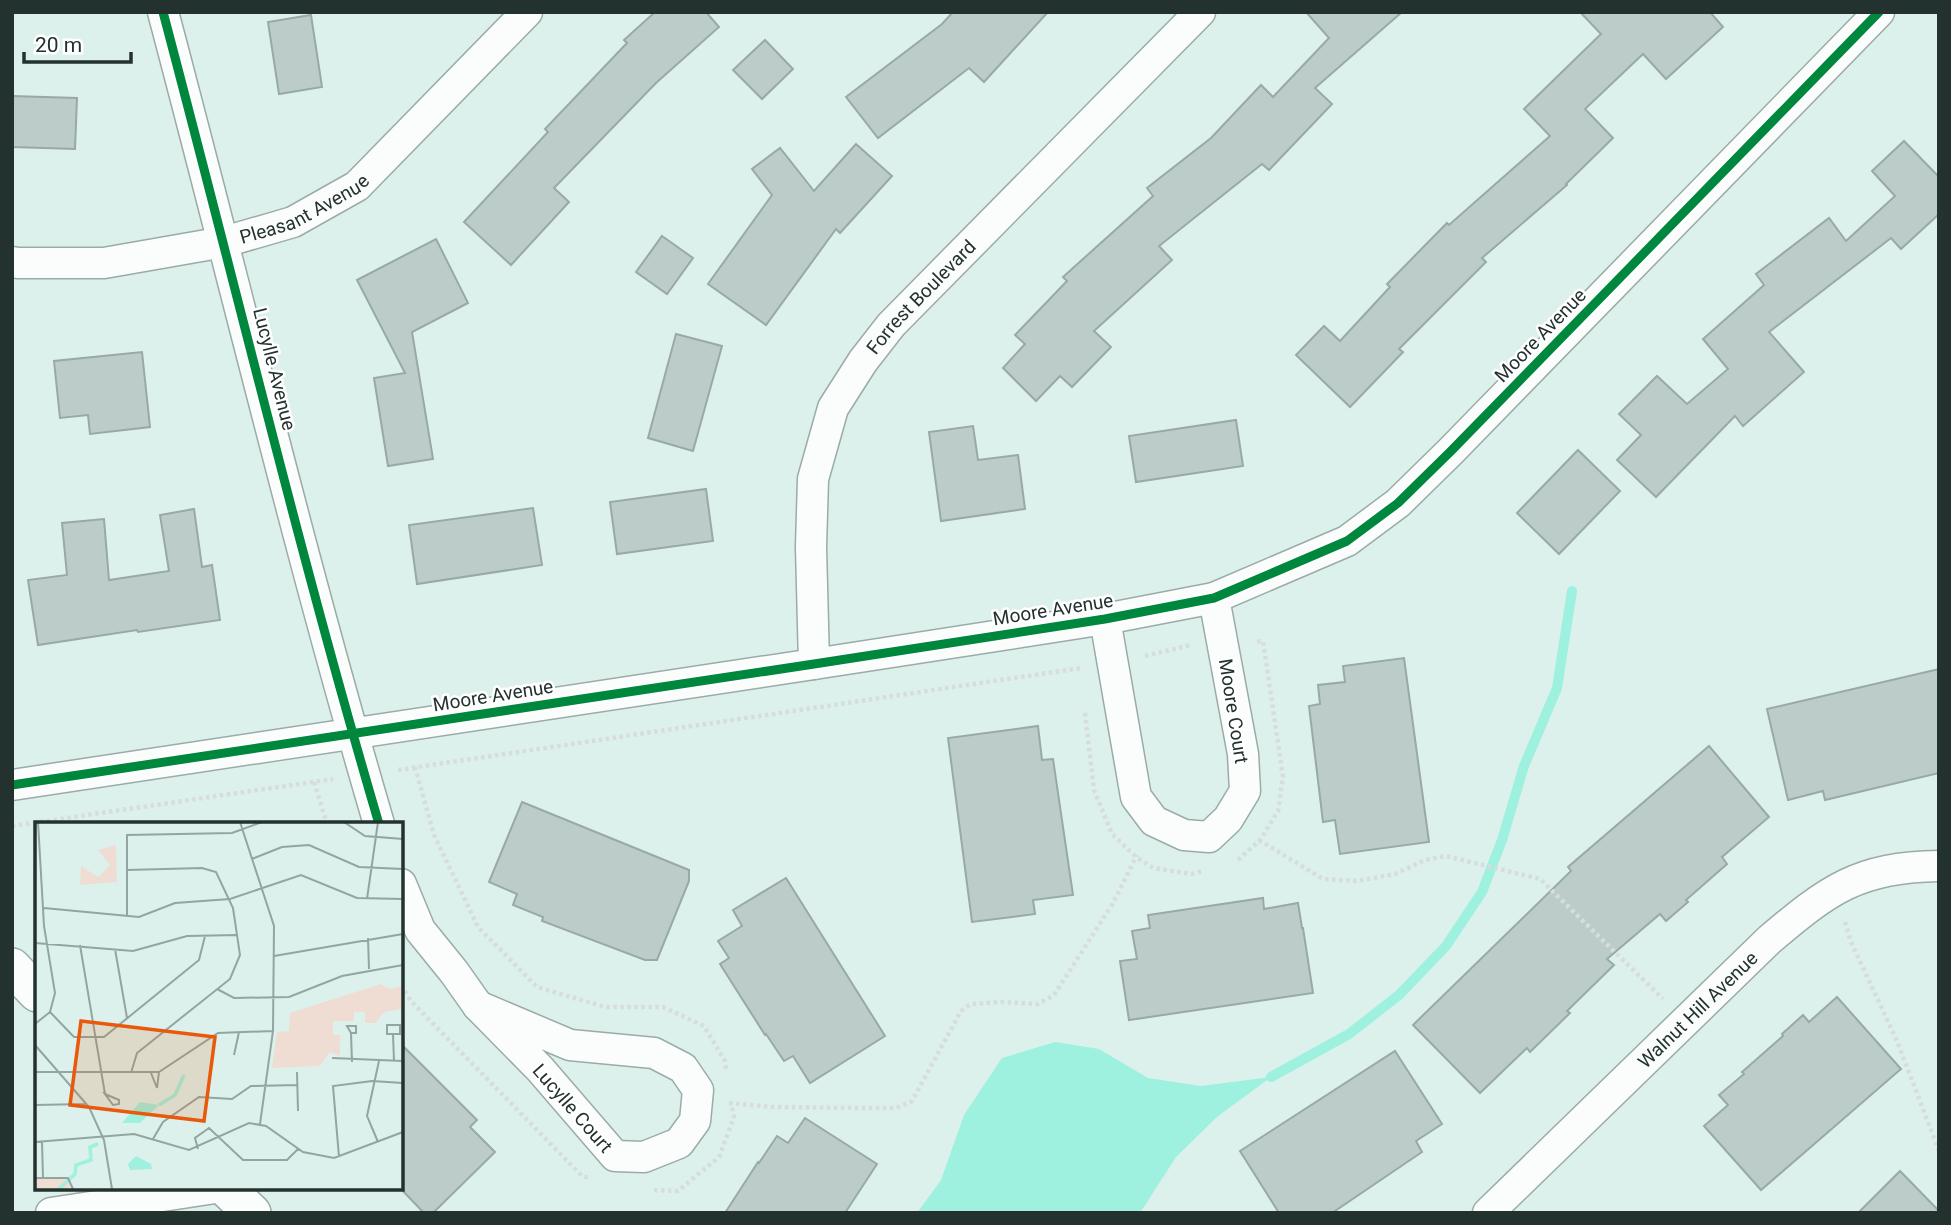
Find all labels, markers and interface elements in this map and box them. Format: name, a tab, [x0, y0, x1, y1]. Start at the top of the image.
scale bar	[24, 21, 131, 65]
text: 20 m	[35, 33, 82, 57]
street label: Pleasant Avenue	[237, 170, 374, 249]
street label: Forrest Boulevard	[862, 235, 981, 359]
street label: Moore Avenue	[1490, 284, 1591, 387]
street label: Lucylle Avenue	[248, 305, 301, 433]
street label: Moore Avenue	[991, 589, 1115, 630]
street label: Moore Court	[1214, 657, 1253, 765]
street label: Moore Avenue	[431, 675, 555, 716]
inset map	[35, 822, 402, 1190]
street label: Walnut Hill Avenue	[1633, 947, 1762, 1073]
street label: Lucylle Court	[528, 1059, 617, 1157]

